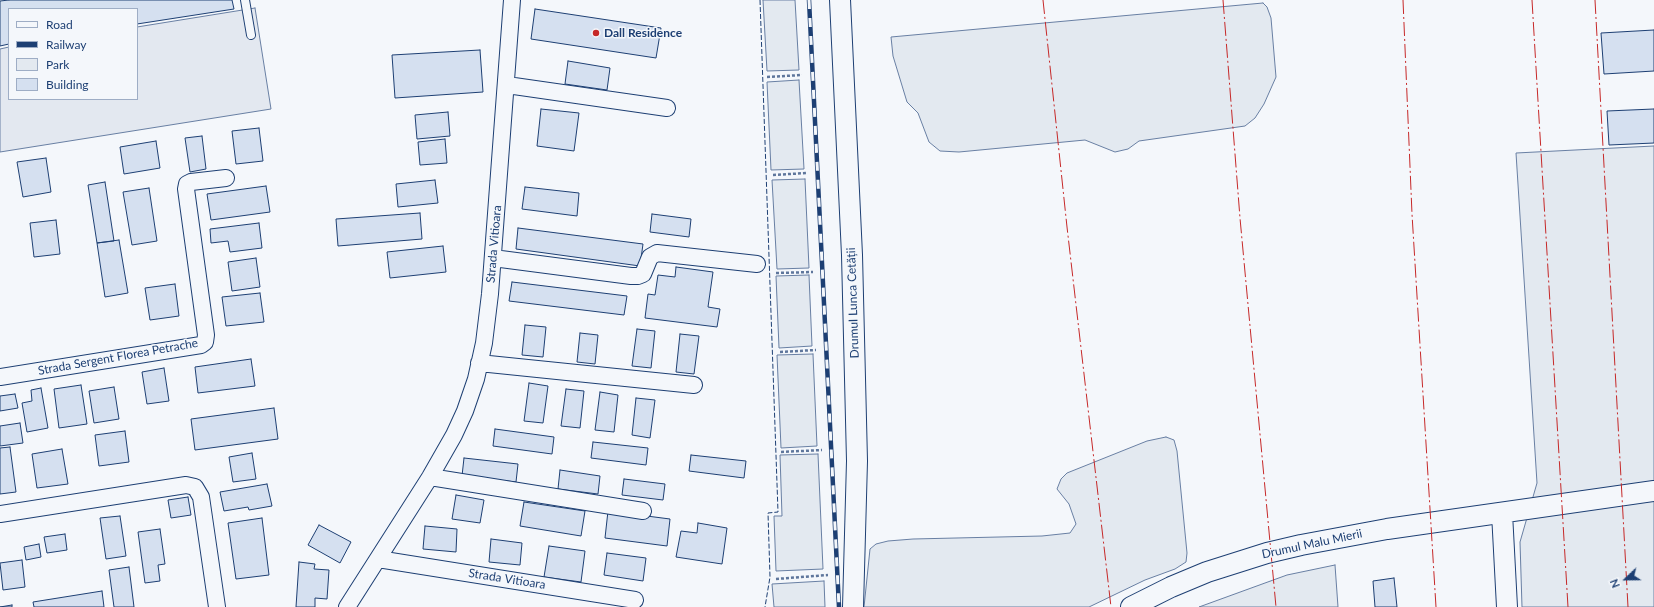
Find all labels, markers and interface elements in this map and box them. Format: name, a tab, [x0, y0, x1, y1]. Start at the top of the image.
legend	[8, 8, 138, 100]
text: Road	[46, 17, 73, 32]
place label: Dall Residence	[604, 26, 682, 40]
marker: Dall Residence	[591, 28, 601, 38]
text: Railway	[46, 37, 86, 52]
text: Park	[46, 57, 69, 72]
text: Building	[46, 77, 89, 92]
street label: Strada Vitioara	[483, 205, 505, 283]
street label: Drumul Lunca Cetății	[844, 247, 862, 359]
street label: Strada Sergent Florea Petrache	[37, 336, 199, 378]
street label: Drumul Malu Mierii	[1260, 526, 1364, 562]
north arrow	[1606, 559, 1646, 599]
street label: Strada Vitioara	[467, 566, 547, 592]
text: N	[1607, 577, 1622, 590]

